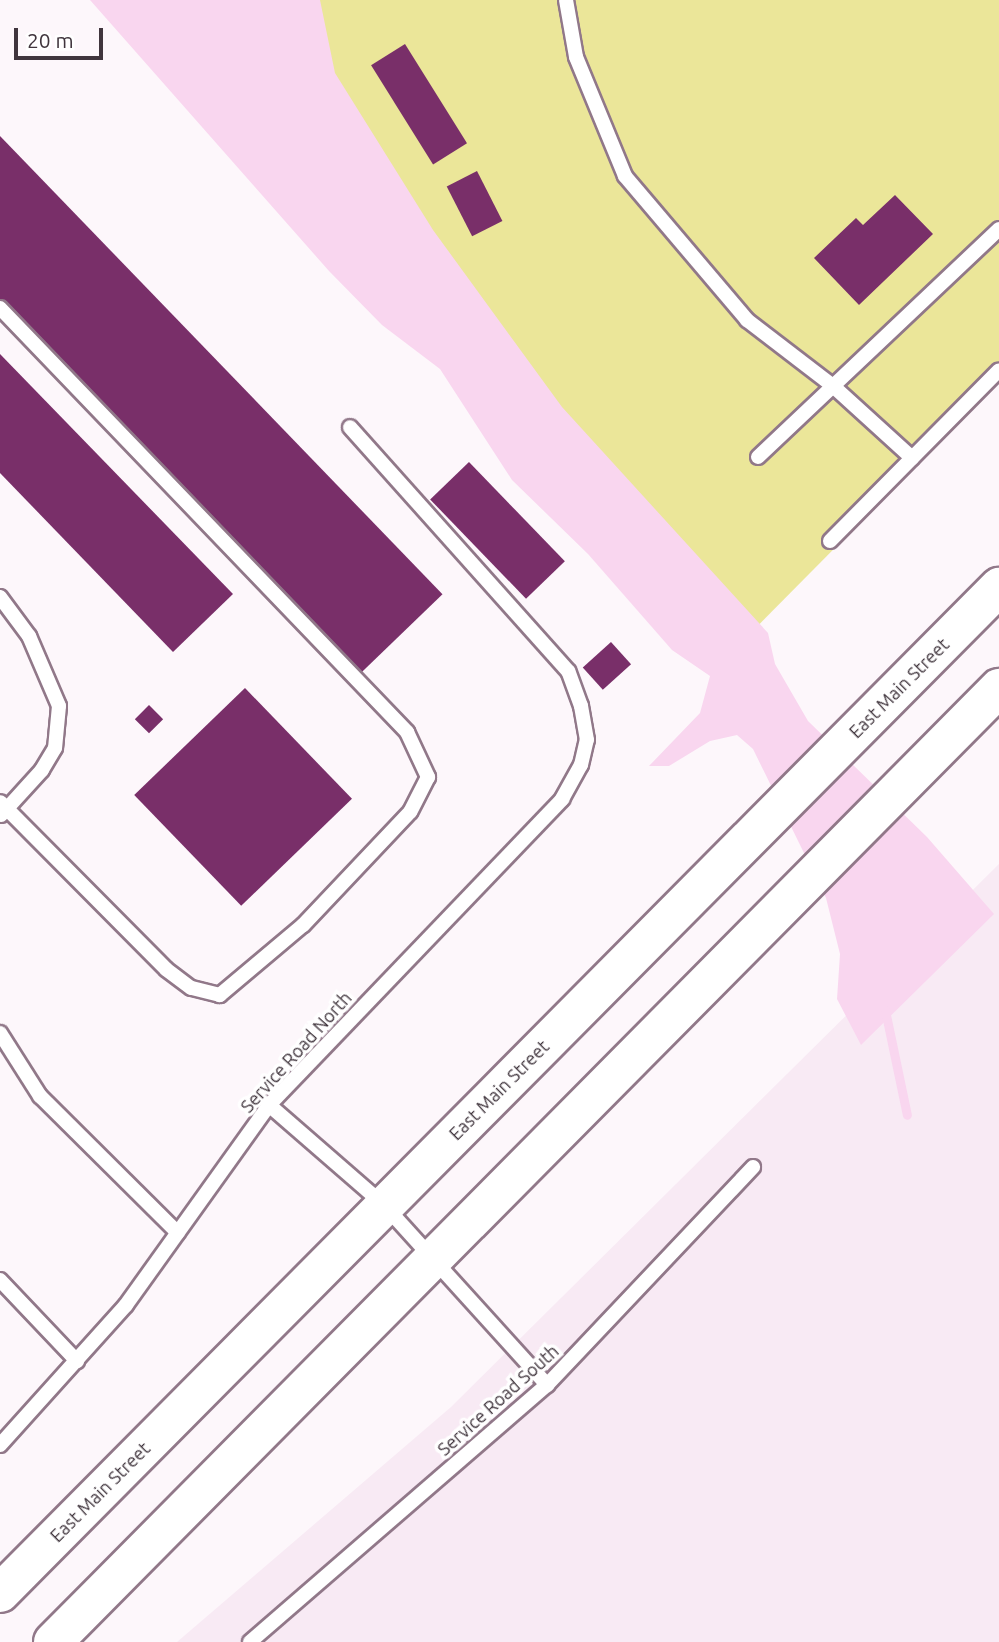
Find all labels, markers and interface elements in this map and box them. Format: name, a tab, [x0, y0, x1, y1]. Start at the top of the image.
scale bar	[18, 14, 107, 58]
text: 20 m	[27, 28, 74, 52]
street label: East Main Street	[845, 634, 953, 742]
street label: Service Road North	[236, 987, 356, 1117]
street label: East Main Street	[445, 1036, 553, 1144]
street label: Service Road South	[433, 1340, 563, 1460]
street label: East Main Street	[46, 1438, 154, 1546]

